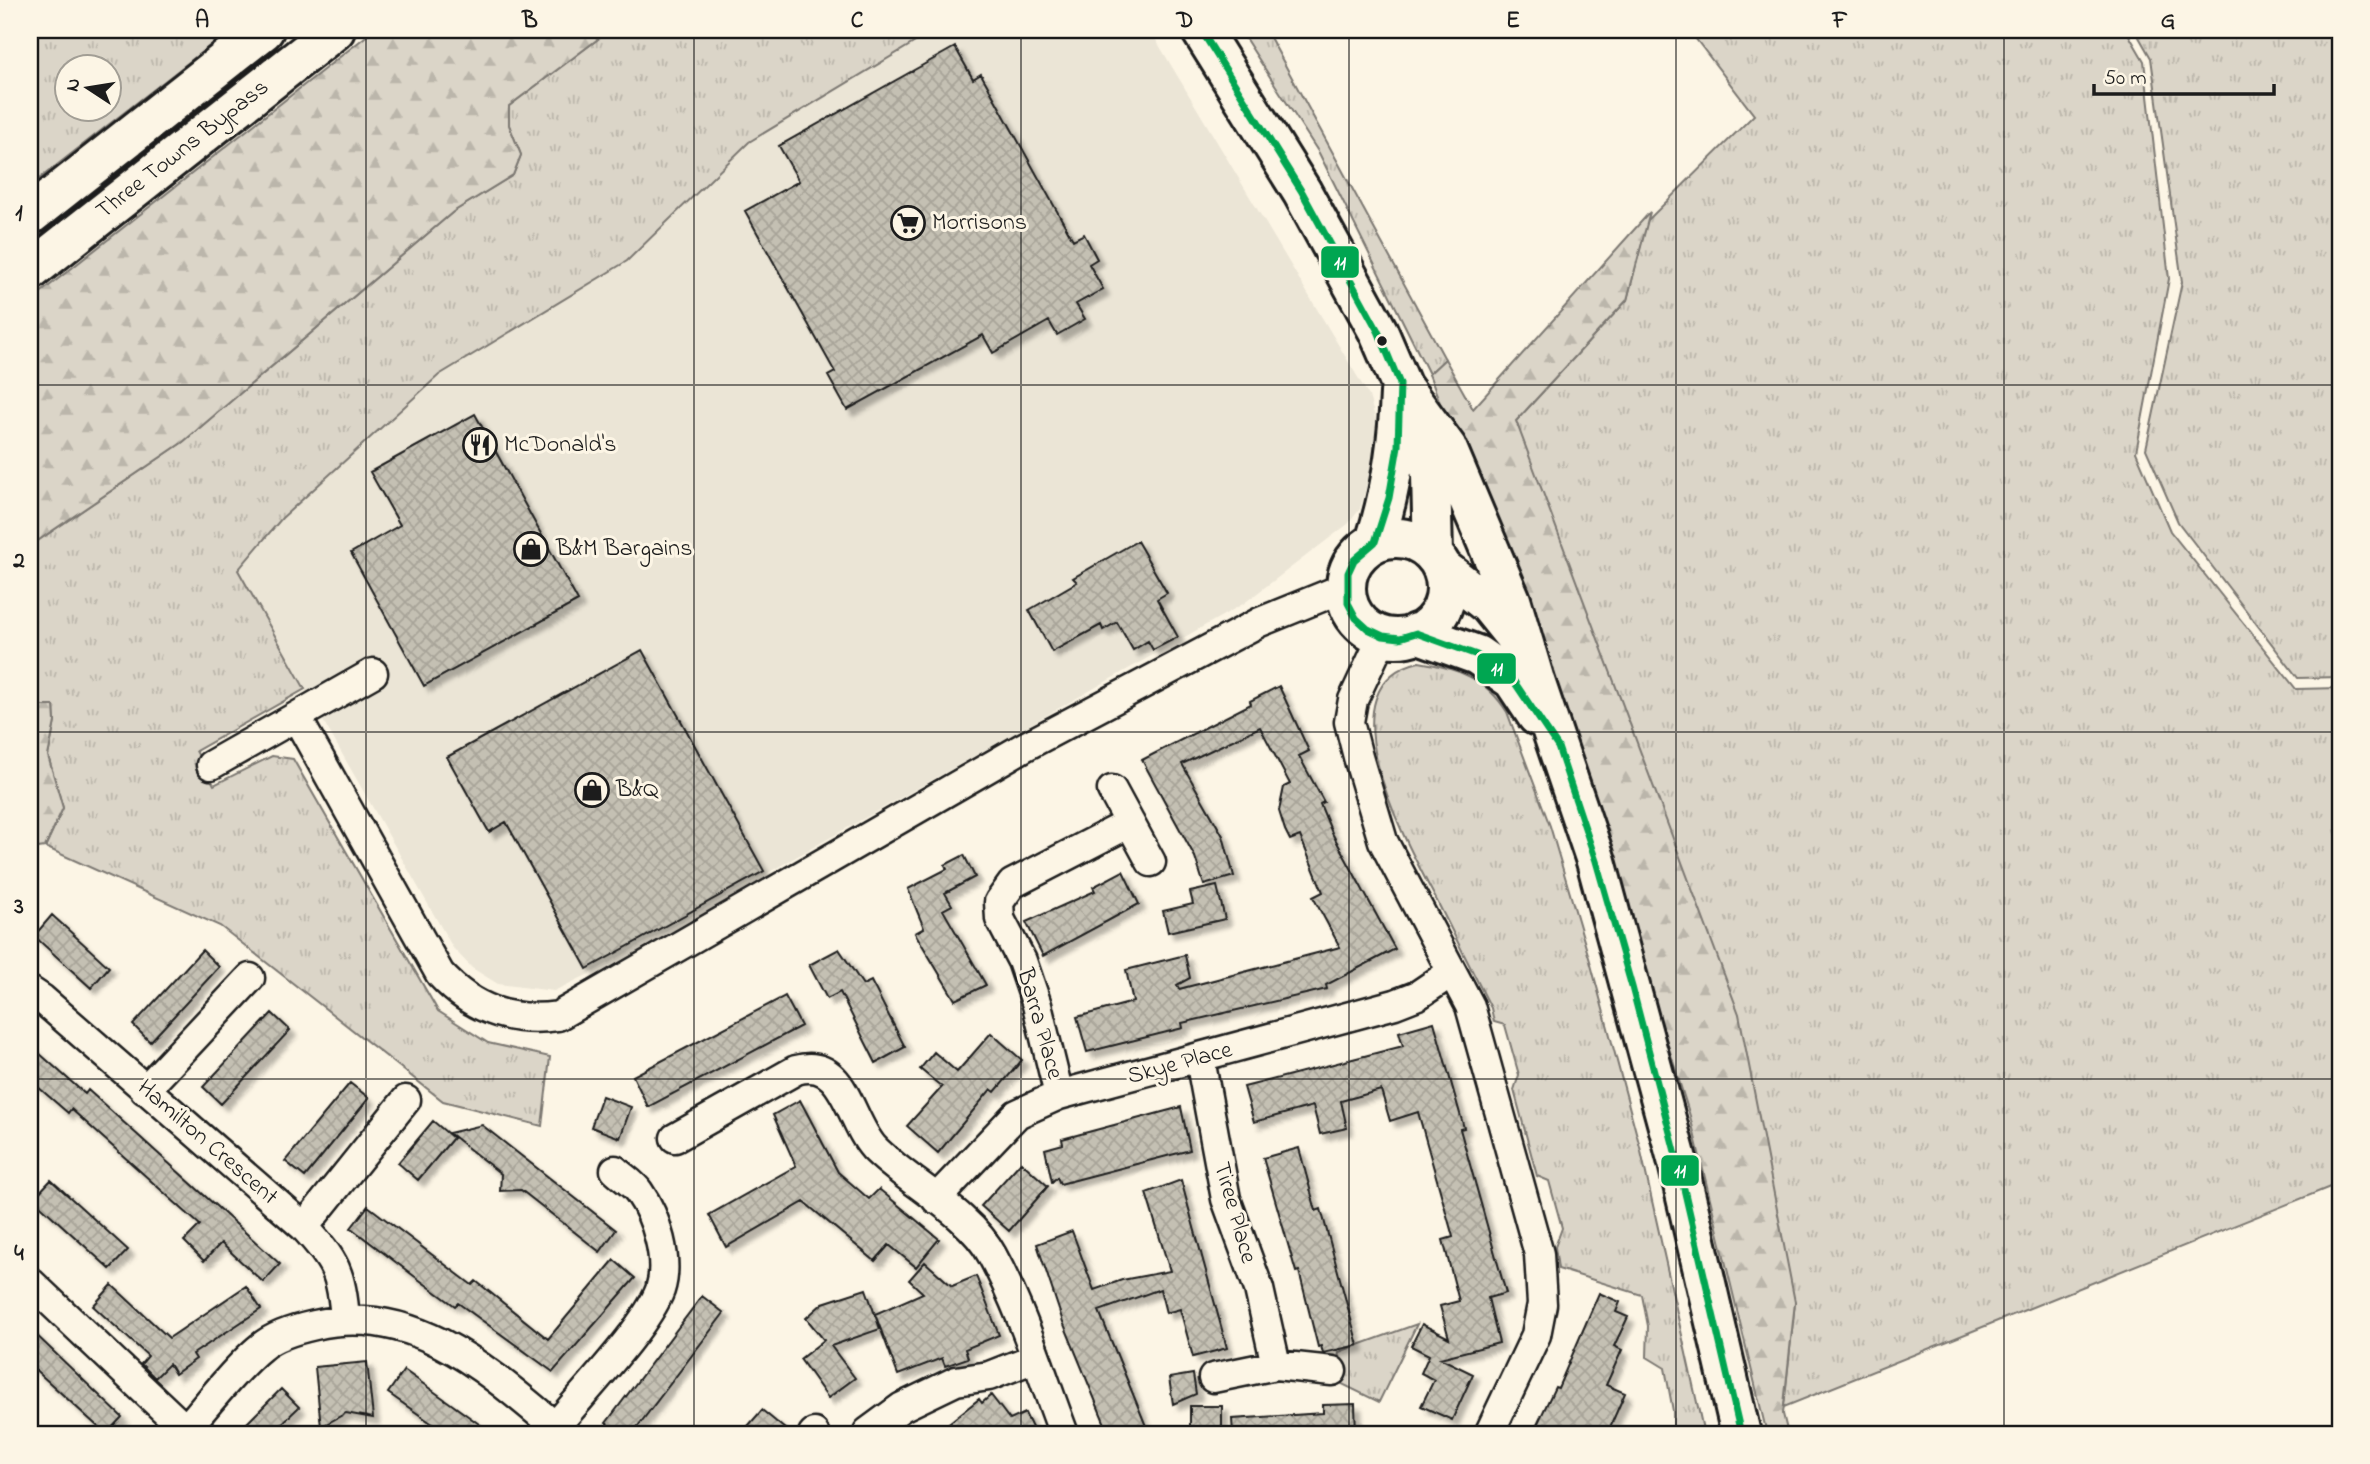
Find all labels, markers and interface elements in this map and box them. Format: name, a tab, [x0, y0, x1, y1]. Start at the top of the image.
text: A	[195, 5, 209, 38]
text: B	[521, 5, 538, 38]
text: C	[851, 5, 864, 38]
text: D	[1176, 5, 1193, 38]
text: E	[1506, 5, 1520, 38]
text: F	[1832, 5, 1848, 38]
text: G	[2161, 5, 2175, 38]
north arrow	[52, 52, 122, 122]
scale bar	[2094, 52, 2274, 96]
text: 50 m	[2104, 64, 2147, 94]
street label: Three Towns Bypass	[89, 71, 278, 230]
text: N	[59, 76, 88, 94]
text: 1	[15, 198, 23, 231]
supermarket icon: Morrisons	[889, 204, 927, 242]
place label: Morrisons	[932, 206, 1027, 241]
line badge: 11	[1320, 245, 1360, 279]
text: 11	[1334, 251, 1346, 278]
unlabelled marker	[1375, 334, 1389, 348]
restaurant icon: McDonald's	[461, 426, 499, 464]
place label: McDonald's	[504, 428, 616, 463]
shop icon: B&M Bargains	[512, 530, 550, 568]
place label: B&M Bargains	[555, 532, 692, 567]
text: 2	[12, 545, 25, 578]
line badge: 11	[1476, 652, 1517, 685]
text: 11	[1491, 657, 1503, 684]
shop icon: B&Q	[573, 771, 611, 809]
place label: B&Q	[615, 773, 659, 808]
text: 3	[13, 891, 24, 924]
street label: Barra Place	[1006, 964, 1072, 1084]
street label: Skye Place	[1124, 1033, 1237, 1096]
street label: Hamilton Crescent	[129, 1072, 285, 1214]
line badge: 11	[1660, 1154, 1700, 1187]
street label: Tiree Place	[1203, 1158, 1265, 1268]
text: 11	[1674, 1159, 1686, 1186]
text: 4	[14, 1238, 24, 1271]

